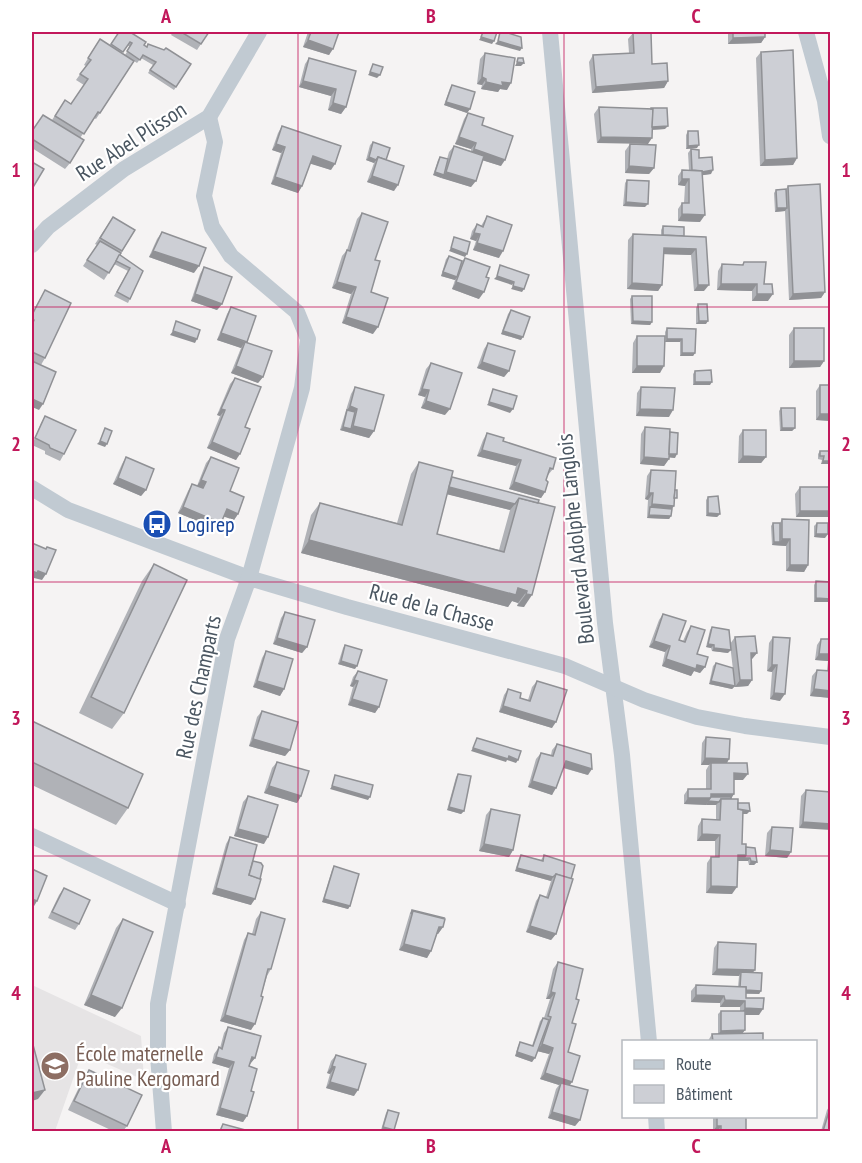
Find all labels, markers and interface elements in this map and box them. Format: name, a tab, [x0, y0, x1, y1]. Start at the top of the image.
text: A	[160, 3, 172, 29]
text: B	[426, 3, 436, 29]
text: C	[691, 3, 701, 29]
street label: Rue Abel Plisson	[71, 95, 191, 187]
text: 1	[11, 157, 21, 183]
text: 1	[841, 157, 851, 183]
text: 2	[11, 431, 21, 457]
text: 2	[841, 431, 851, 457]
street label: Boulevard Adolphe Langlois	[550, 432, 600, 646]
bus stop icon: Logirep	[141, 508, 173, 540]
place label: Logirep	[178, 510, 235, 538]
street label: Rue de la Chasse	[366, 577, 498, 637]
street label: Rue des Champarts	[169, 613, 227, 761]
text: 3	[11, 705, 21, 731]
text: 3	[841, 705, 851, 731]
text: 4	[11, 980, 21, 1006]
text: 4	[841, 980, 851, 1006]
place label: École maternelle Pauline Kergomard	[76, 1039, 220, 1092]
legend	[622, 1040, 817, 1118]
school or university icon: École maternelle Pauline Kergomard	[39, 1050, 71, 1082]
text: Route	[676, 1052, 712, 1075]
text: Bâtiment	[676, 1082, 733, 1105]
text: A	[160, 1133, 172, 1159]
text: B	[426, 1133, 436, 1159]
text: C	[691, 1133, 701, 1159]

